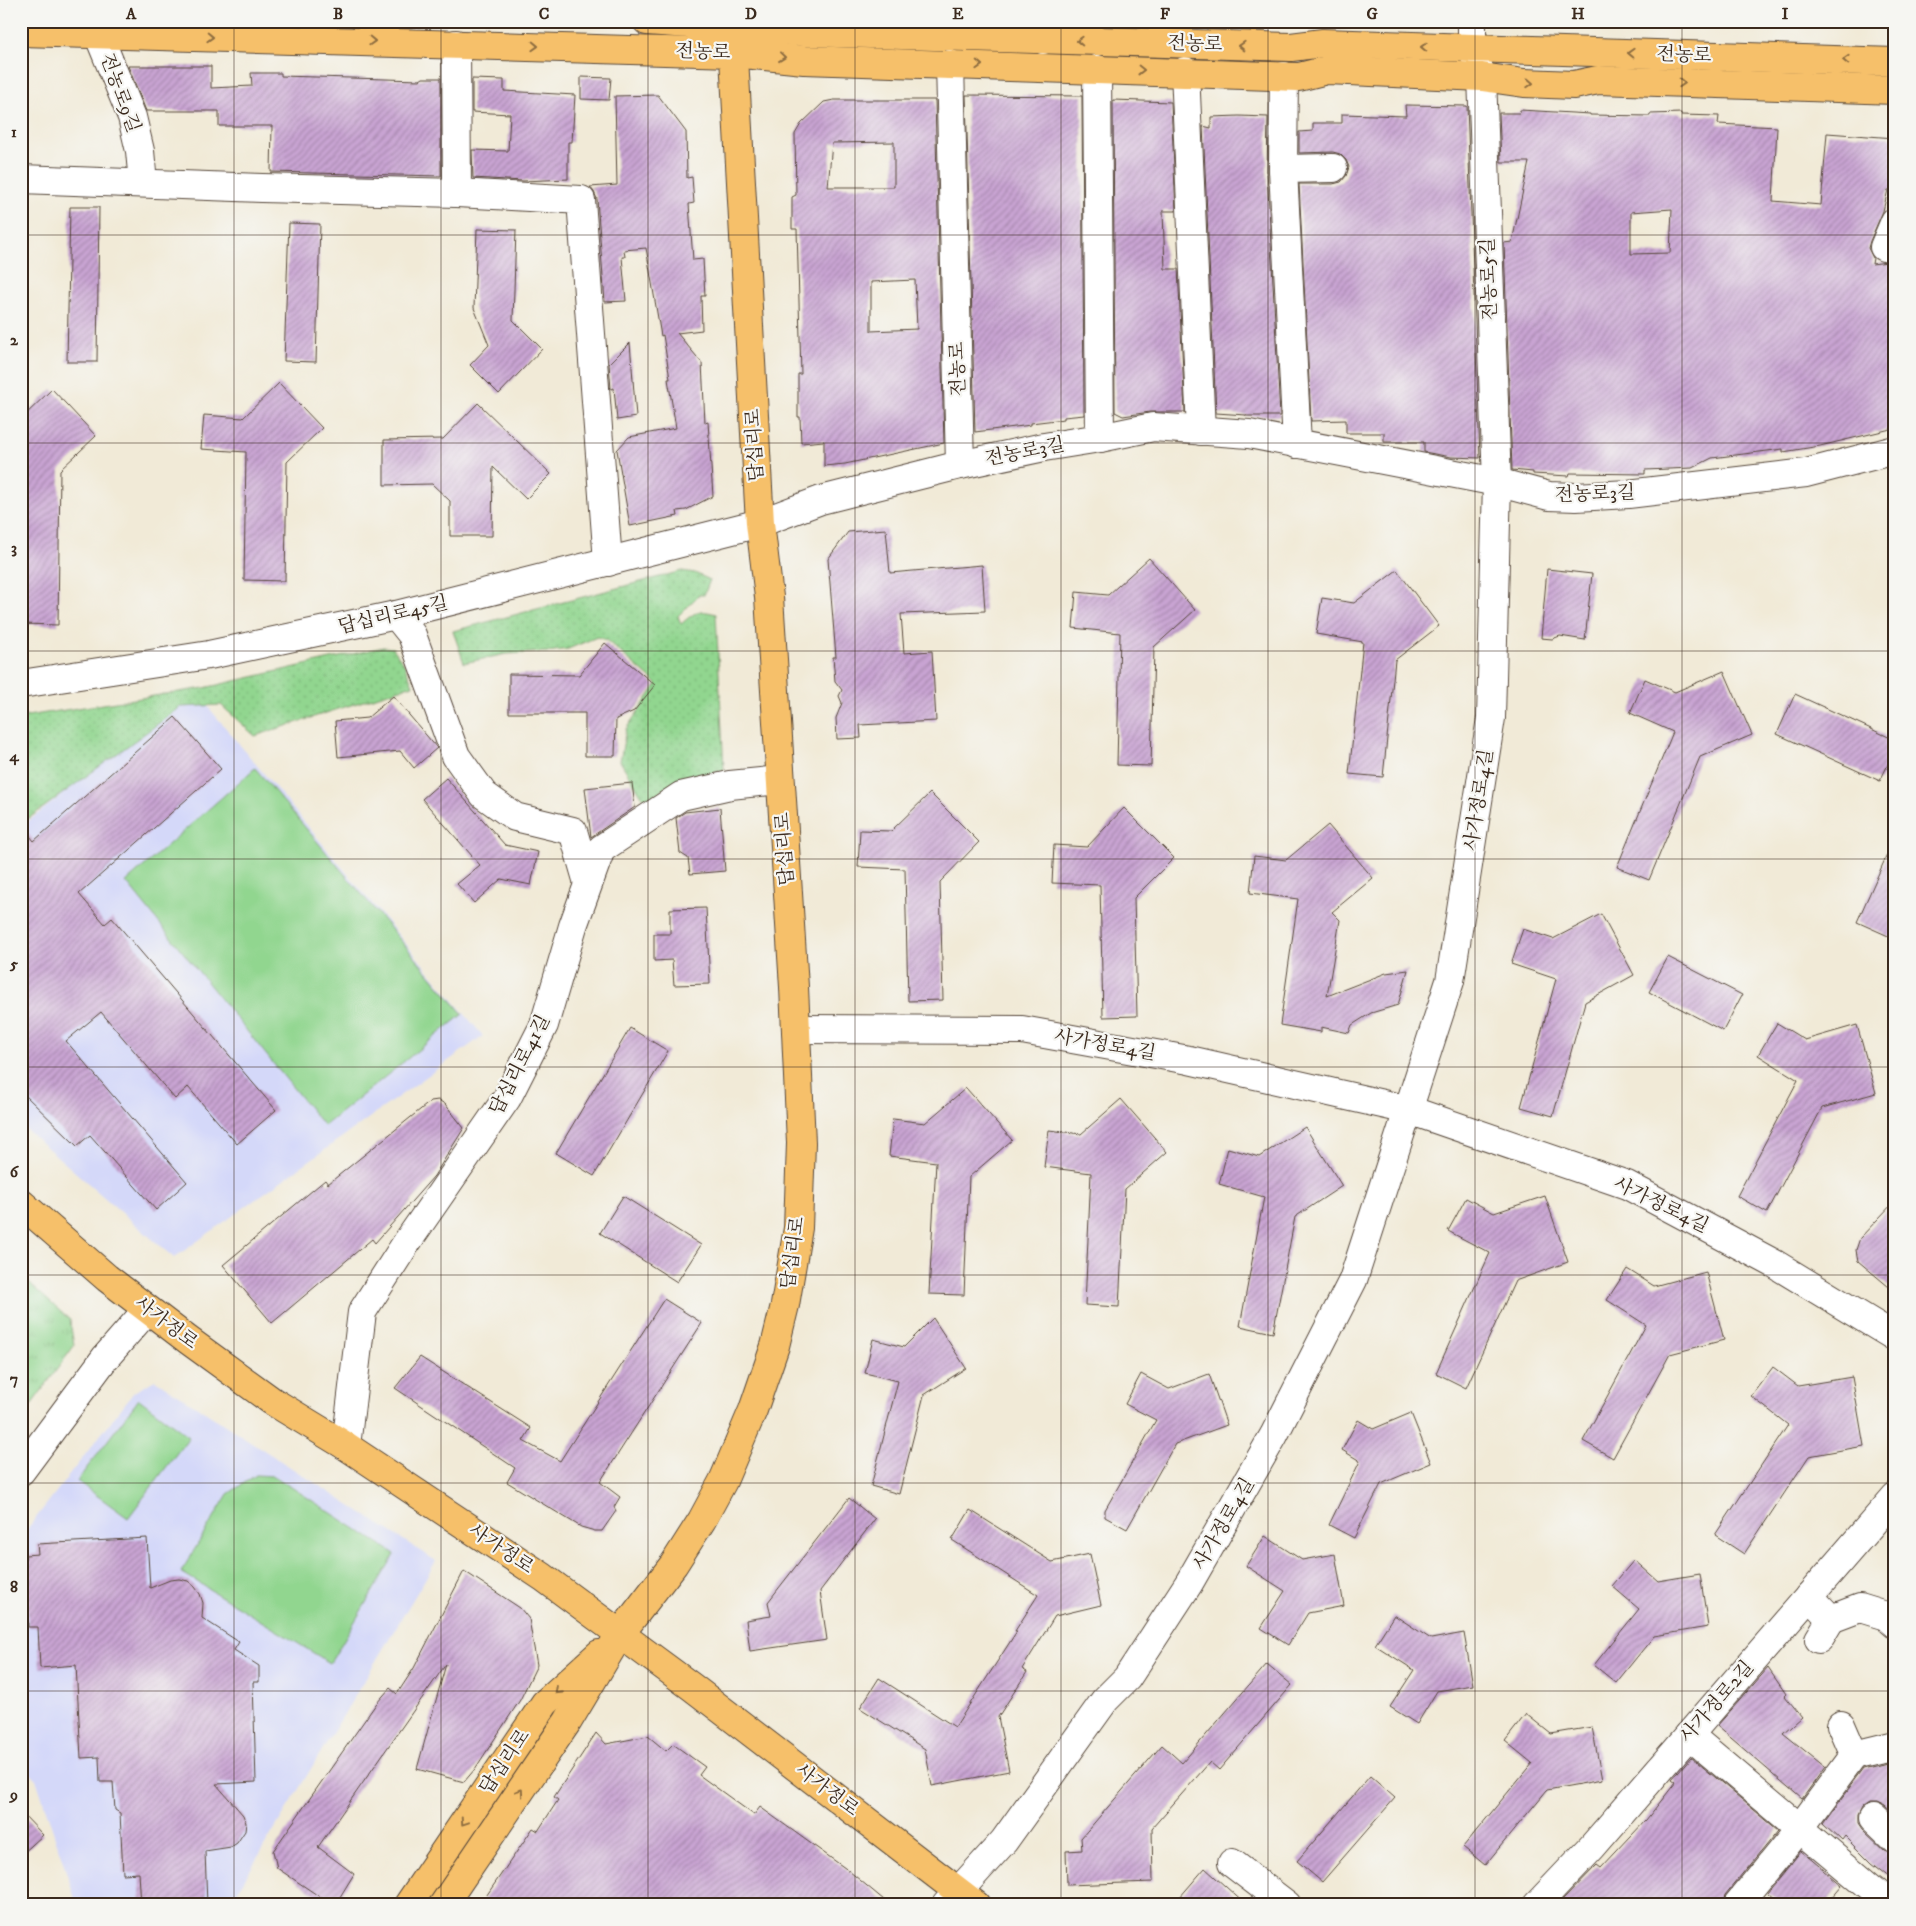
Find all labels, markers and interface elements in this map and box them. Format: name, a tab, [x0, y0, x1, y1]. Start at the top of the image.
text: A	[125, 4, 137, 24]
text: B	[333, 4, 343, 24]
text: C	[539, 4, 549, 24]
text: D	[745, 4, 757, 24]
text: E	[952, 4, 964, 24]
text: F	[1160, 4, 1170, 24]
text: G	[1366, 4, 1378, 24]
text: H	[1571, 4, 1585, 24]
text: I	[1782, 4, 1789, 24]
one-way arrow	[206, 32, 214, 42]
street label: 전농로	[1167, 32, 1223, 56]
one-way arrow	[1076, 35, 1084, 46]
one-way arrow	[369, 36, 377, 46]
street label: 전농로	[675, 40, 731, 64]
one-way arrow	[532, 41, 539, 51]
one-way arrow	[1238, 41, 1246, 51]
one-way arrow	[1419, 41, 1427, 52]
street label: 전농로	[1656, 43, 1712, 67]
one-way arrow	[1627, 48, 1635, 59]
street label: 전농로9길	[95, 50, 145, 136]
one-way arrow	[778, 51, 786, 62]
one-way arrow	[1842, 55, 1850, 65]
one-way arrow	[975, 59, 983, 70]
one-way arrow	[1138, 65, 1146, 75]
one-way arrow	[1526, 78, 1534, 89]
one-way arrow	[1678, 78, 1686, 88]
text: 1	[11, 122, 17, 142]
street label: 전농로5길	[1476, 237, 1502, 321]
text: 2	[10, 330, 19, 350]
street label: 전농로	[946, 341, 970, 397]
street label: 답십리로	[742, 408, 768, 482]
street label: 전농로3길	[983, 433, 1067, 471]
street label: 전농로3길	[1554, 481, 1636, 507]
text: 3	[11, 538, 17, 558]
street label: 답십리로45길	[336, 591, 450, 639]
text: 4	[8, 746, 19, 766]
street label: 사가정로4길	[1460, 747, 1498, 853]
street label: 답십리로	[771, 812, 799, 886]
text: 5	[9, 954, 18, 974]
street label: 답십리로41길	[485, 1011, 555, 1119]
street label: 사가정로4길	[1052, 1025, 1158, 1065]
text: 6	[10, 1162, 20, 1182]
street label: 사가정로4길	[1610, 1172, 1712, 1238]
street label: 답십리로	[777, 1215, 809, 1291]
street label: 사가정로	[130, 1292, 202, 1354]
text: 7	[10, 1369, 18, 1389]
street label: 사가정로4길	[1188, 1474, 1260, 1574]
street label: 사가정로	[464, 1519, 538, 1579]
text: 8	[10, 1577, 18, 1597]
street label: 사가정로2길	[1675, 1656, 1759, 1748]
one-way arrow	[555, 1685, 564, 1694]
street label: 답십리로	[475, 1725, 535, 1799]
street label: 사가정로	[791, 1759, 863, 1821]
text: 9	[9, 1785, 18, 1805]
one-way arrow	[514, 1788, 523, 1798]
one-way arrow	[461, 1817, 470, 1826]

